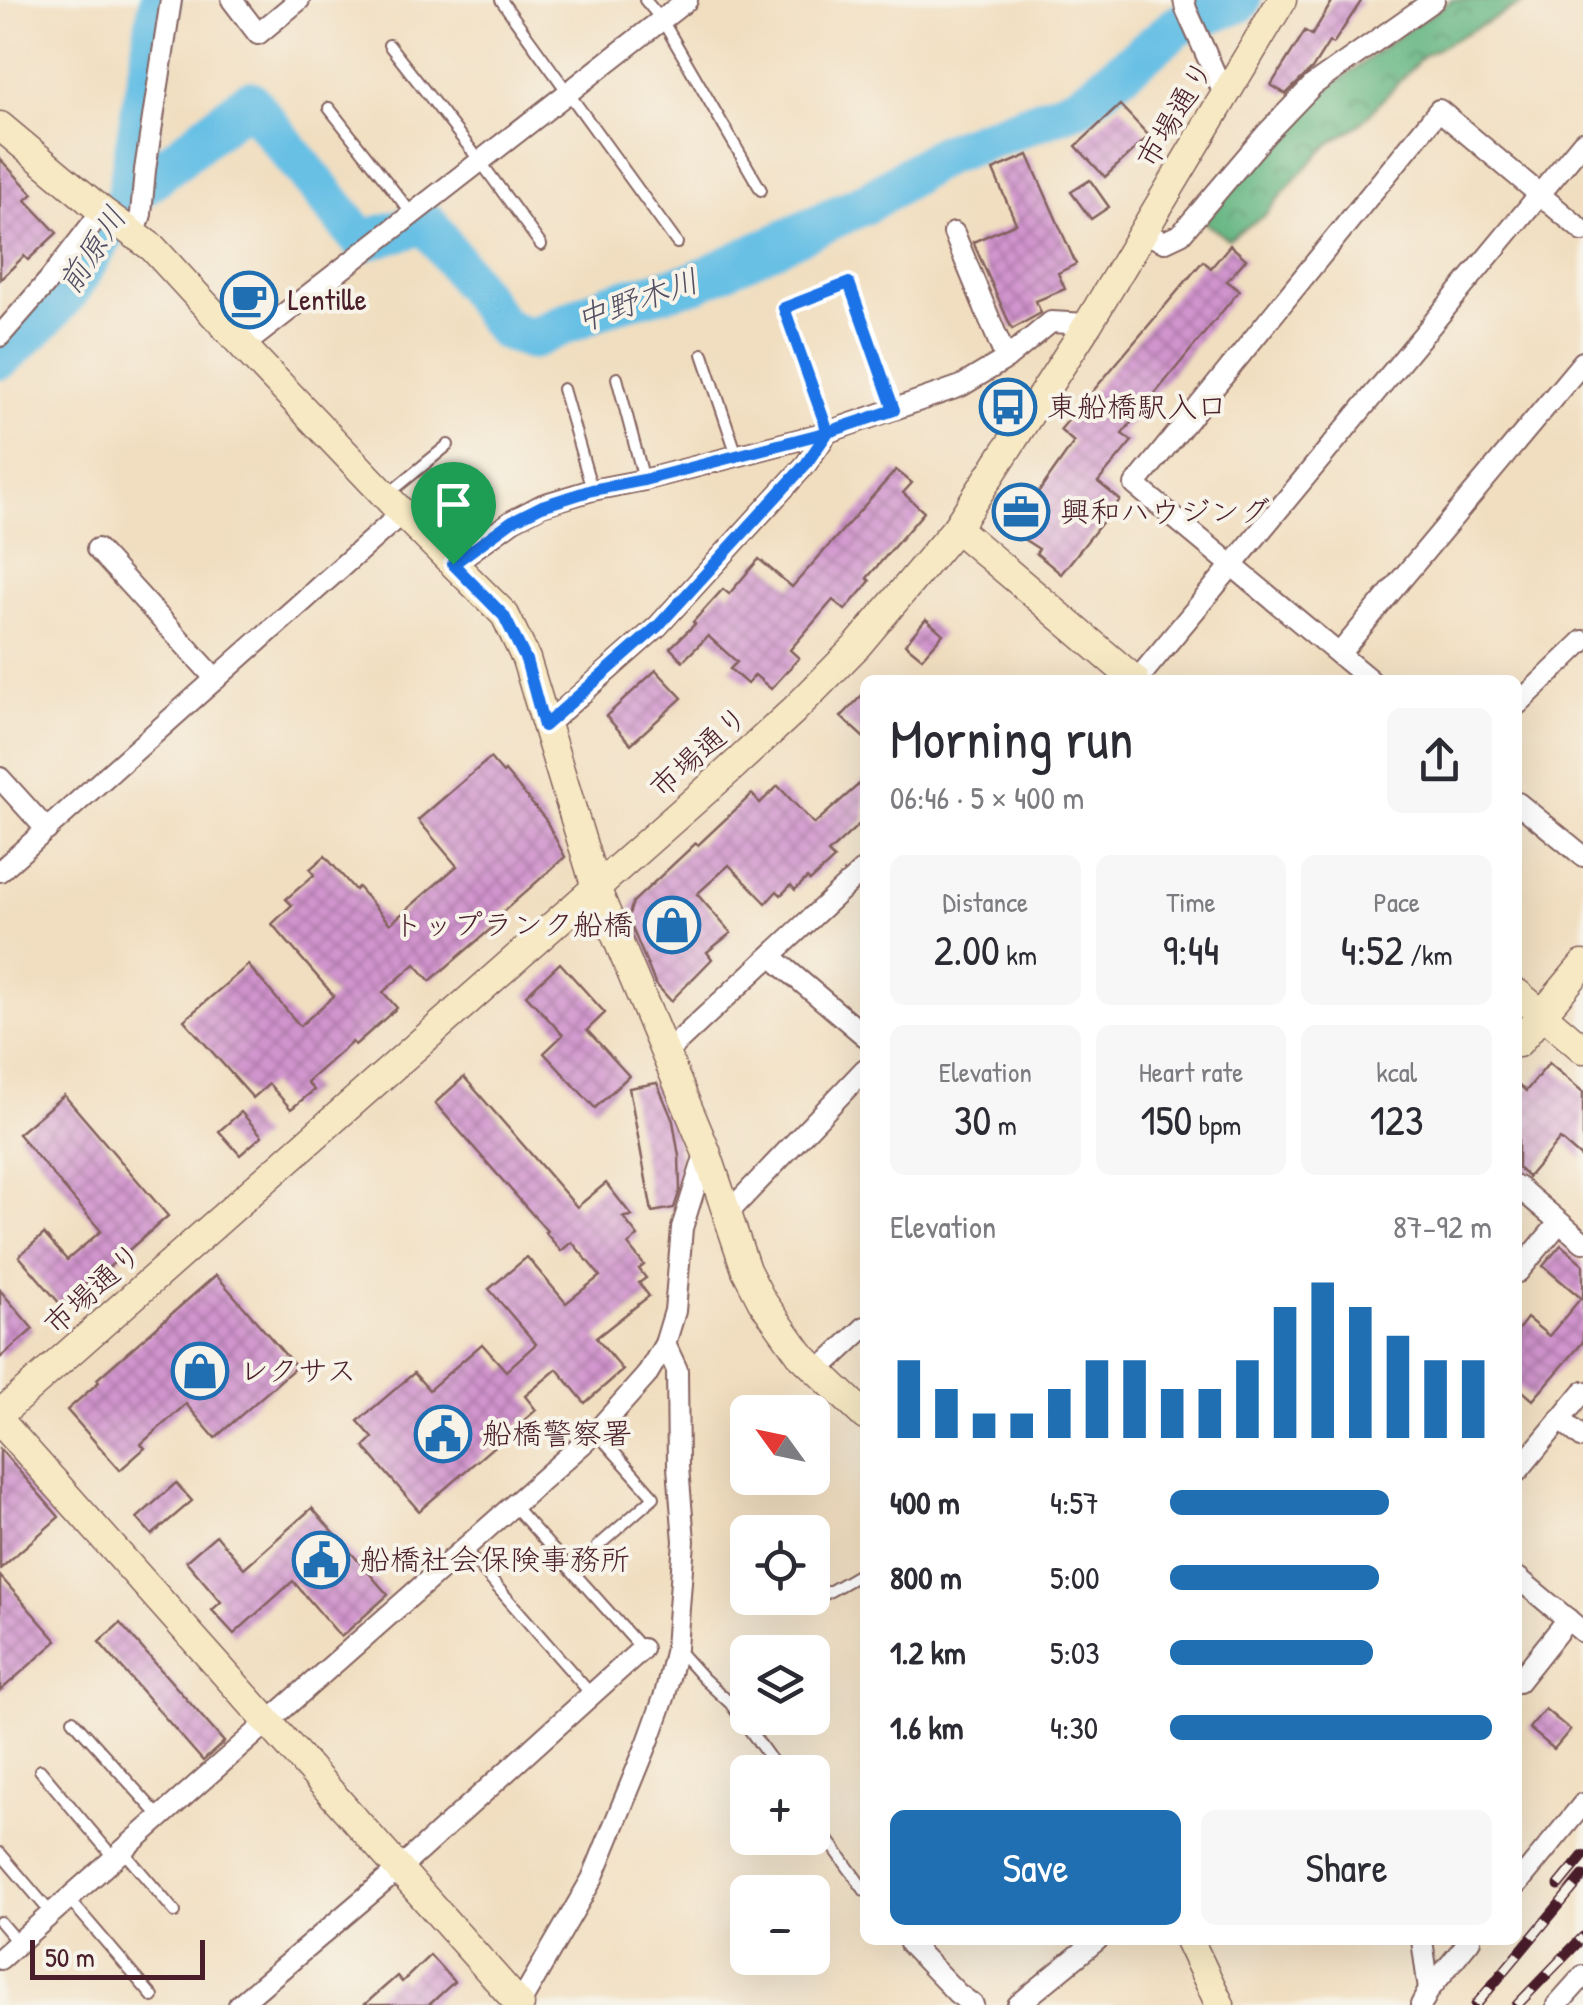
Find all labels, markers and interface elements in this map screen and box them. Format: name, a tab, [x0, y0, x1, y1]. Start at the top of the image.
street label: 市場通り	[1126, 52, 1222, 175]
water label: 前原川	[47, 198, 136, 302]
water label: 中野木川	[569, 258, 704, 341]
cafe icon: Lentille	[219, 270, 279, 330]
place label: Lentille	[288, 279, 367, 319]
bus stop icon: 東船橋駅入口	[978, 377, 1038, 437]
place label: 東船橋駅入口	[1047, 386, 1227, 426]
pin	[411, 462, 496, 565]
icon: arrive	[426, 477, 481, 532]
office icon: 興和ハウジング	[991, 482, 1051, 542]
place label: 興和ハウジング	[1060, 491, 1270, 531]
street label: 市場通り	[640, 696, 756, 806]
text: Morning run	[890, 701, 1133, 775]
button: share	[1387, 708, 1492, 813]
text: 06:46 · 5 × 400 m	[890, 776, 1084, 819]
text: Distance	[943, 883, 1028, 921]
text: Time	[1166, 883, 1216, 921]
text: Pace	[1373, 883, 1420, 921]
shop icon: トップランク船橋	[642, 895, 702, 955]
place label: トップランク船橋	[393, 904, 633, 944]
text: 2.00	[934, 921, 1000, 978]
text: 9:44	[1163, 921, 1219, 978]
text: 4:52	[1341, 921, 1404, 978]
text: km	[1000, 936, 1037, 974]
text: /km	[1404, 936, 1453, 974]
text: Elevation	[939, 1053, 1032, 1091]
text: Heart rate	[1139, 1053, 1243, 1091]
text: kcal	[1376, 1053, 1417, 1091]
text: 30	[954, 1091, 991, 1148]
text: 150	[1141, 1091, 1192, 1148]
text: 123	[1370, 1091, 1424, 1148]
text: m	[991, 1106, 1017, 1144]
text: bpm	[1192, 1106, 1241, 1144]
text: Elevation	[890, 1205, 996, 1248]
text: 87–92 m	[1393, 1205, 1492, 1248]
street label: 市場通り	[34, 1233, 150, 1343]
shop icon: レクサス	[170, 1341, 230, 1401]
place label: レクサス	[239, 1350, 357, 1390]
north arrow	[730, 1395, 830, 1495]
map controls	[730, 1395, 830, 1975]
public building icon: 船橋警察署	[413, 1404, 473, 1464]
place label: 船橋警察署	[482, 1413, 632, 1453]
text: 400 m	[890, 1481, 960, 1524]
text: 4:57	[1050, 1481, 1099, 1524]
button: locate	[730, 1515, 830, 1615]
public building icon: 船橋社会保険事務所	[291, 1530, 351, 1590]
place label: 船橋社会保険事務所	[360, 1539, 630, 1579]
text: 800 m	[890, 1556, 962, 1599]
text: 5:00	[1050, 1556, 1100, 1599]
text: 1.2 km	[890, 1631, 966, 1674]
text: 5:03	[1050, 1631, 1100, 1674]
button: layers	[730, 1635, 830, 1735]
text: 1.6 km	[890, 1706, 964, 1749]
text: 4:30	[1050, 1706, 1098, 1749]
button: +	[730, 1755, 830, 1855]
button: Save	[890, 1810, 1181, 1925]
button: Share	[1201, 1810, 1492, 1925]
button: −	[730, 1875, 830, 1975]
scale bar	[30, 1935, 205, 1980]
text: 50 m	[45, 1938, 95, 1976]

